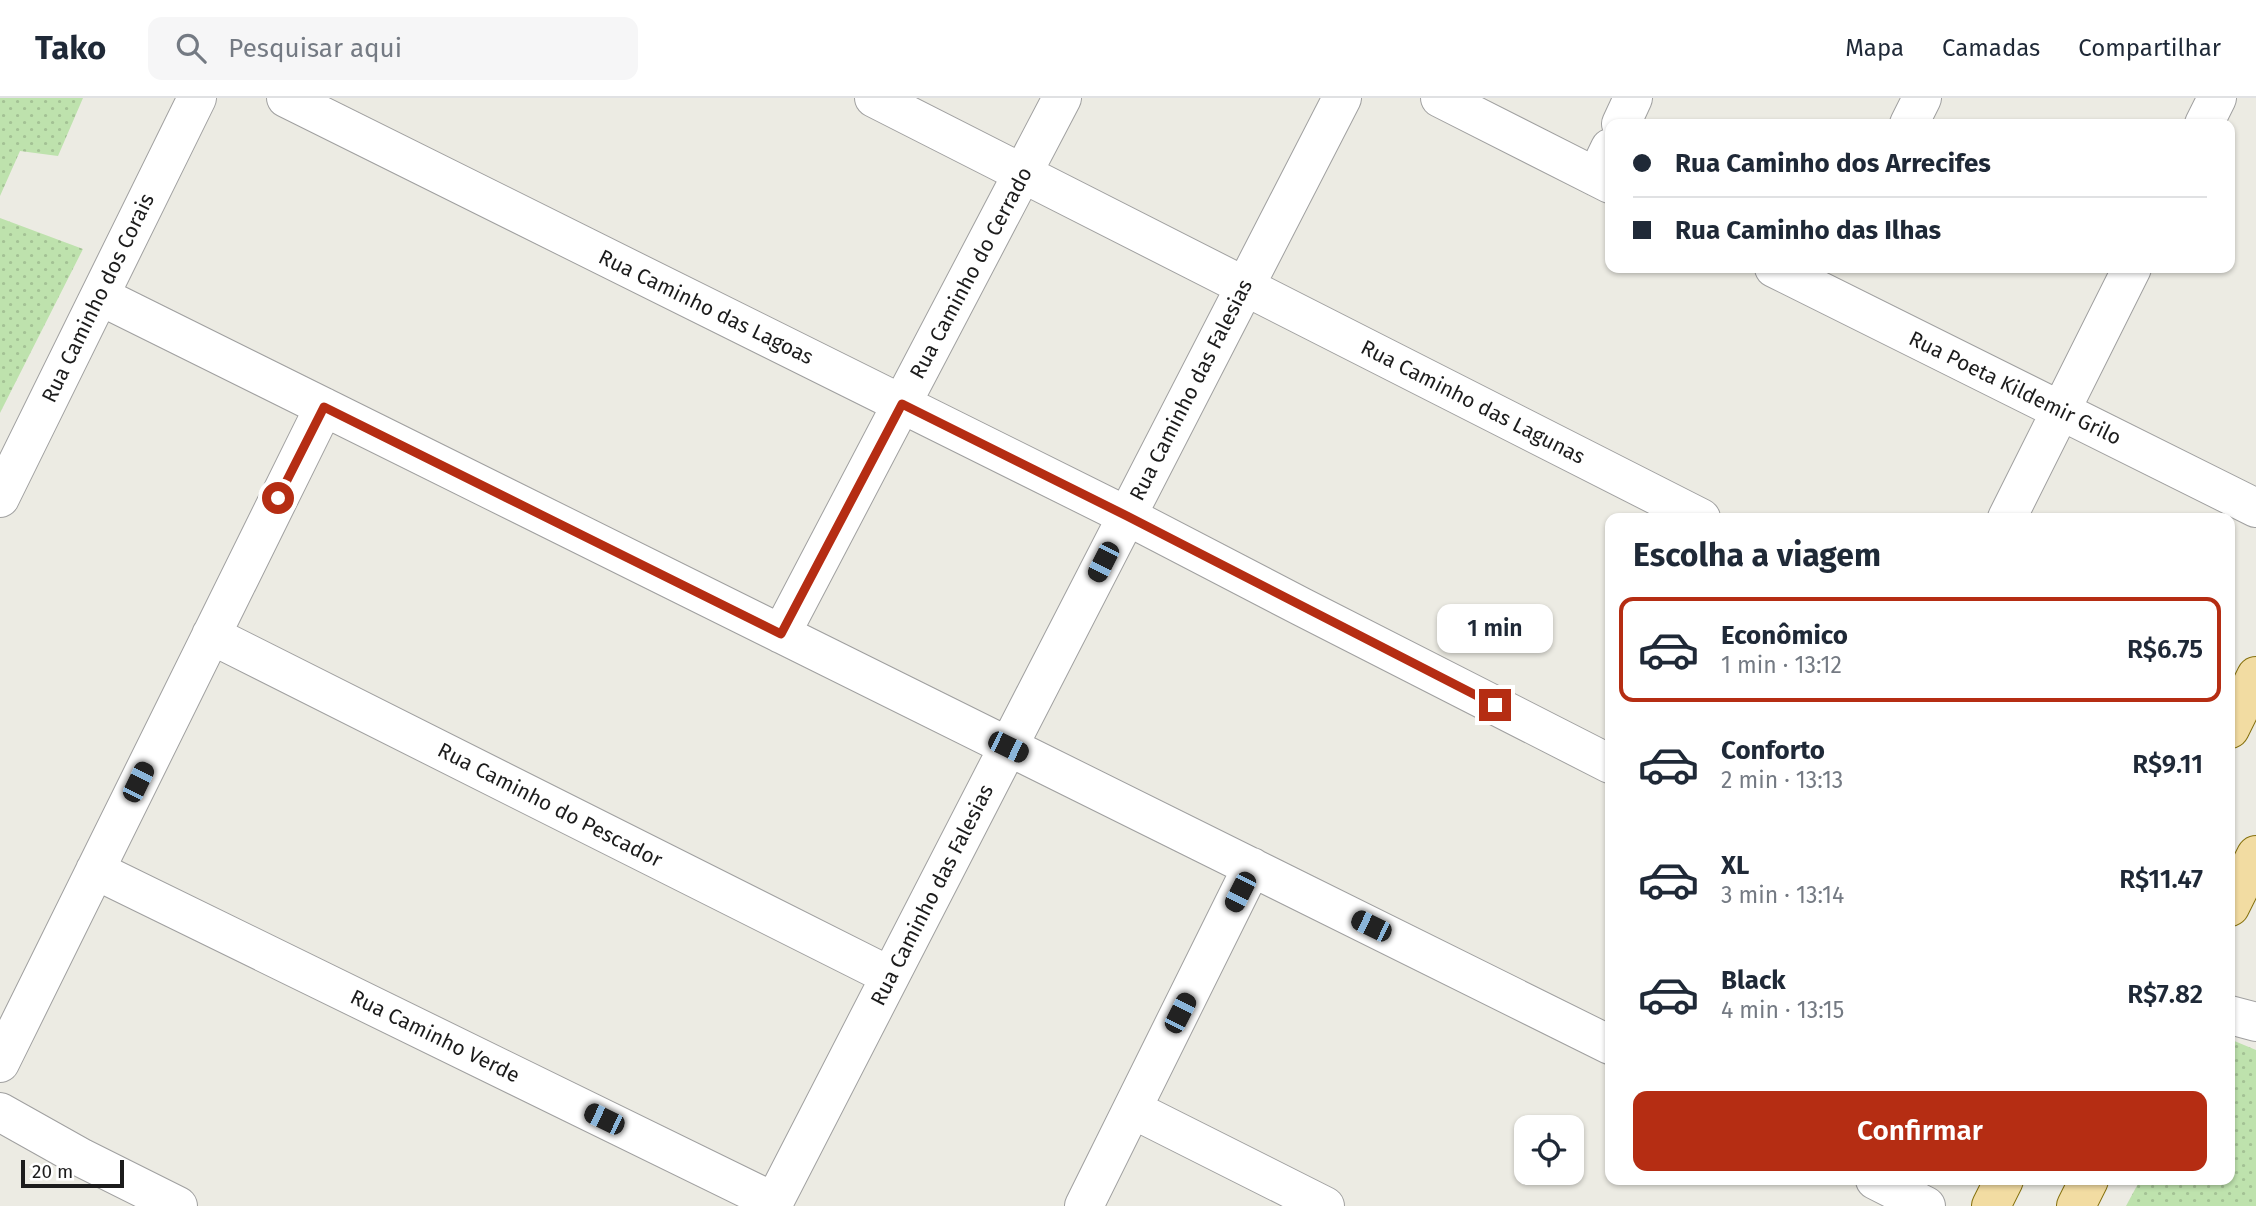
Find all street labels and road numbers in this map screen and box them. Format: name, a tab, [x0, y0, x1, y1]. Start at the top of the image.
street label: Rua Caminho do Cerrado	[904, 163, 1038, 383]
street label: Rua Caminho dos Corais	[36, 189, 160, 407]
street label: Rua Caminho das Lagoas	[594, 244, 818, 370]
street label: Rua Caminho das Falesias	[1124, 275, 1258, 505]
street label: Rua Poeta Kildemir Grilo	[1905, 325, 2125, 451]
street label: Rua Caminho das Lagunas	[1357, 334, 1590, 470]
street label: Rua Caminho do Pescador	[433, 737, 667, 873]
street label: Rua Caminho das Falesias	[865, 780, 999, 1010]
street label: Rua Caminho Verde	[346, 984, 524, 1088]

